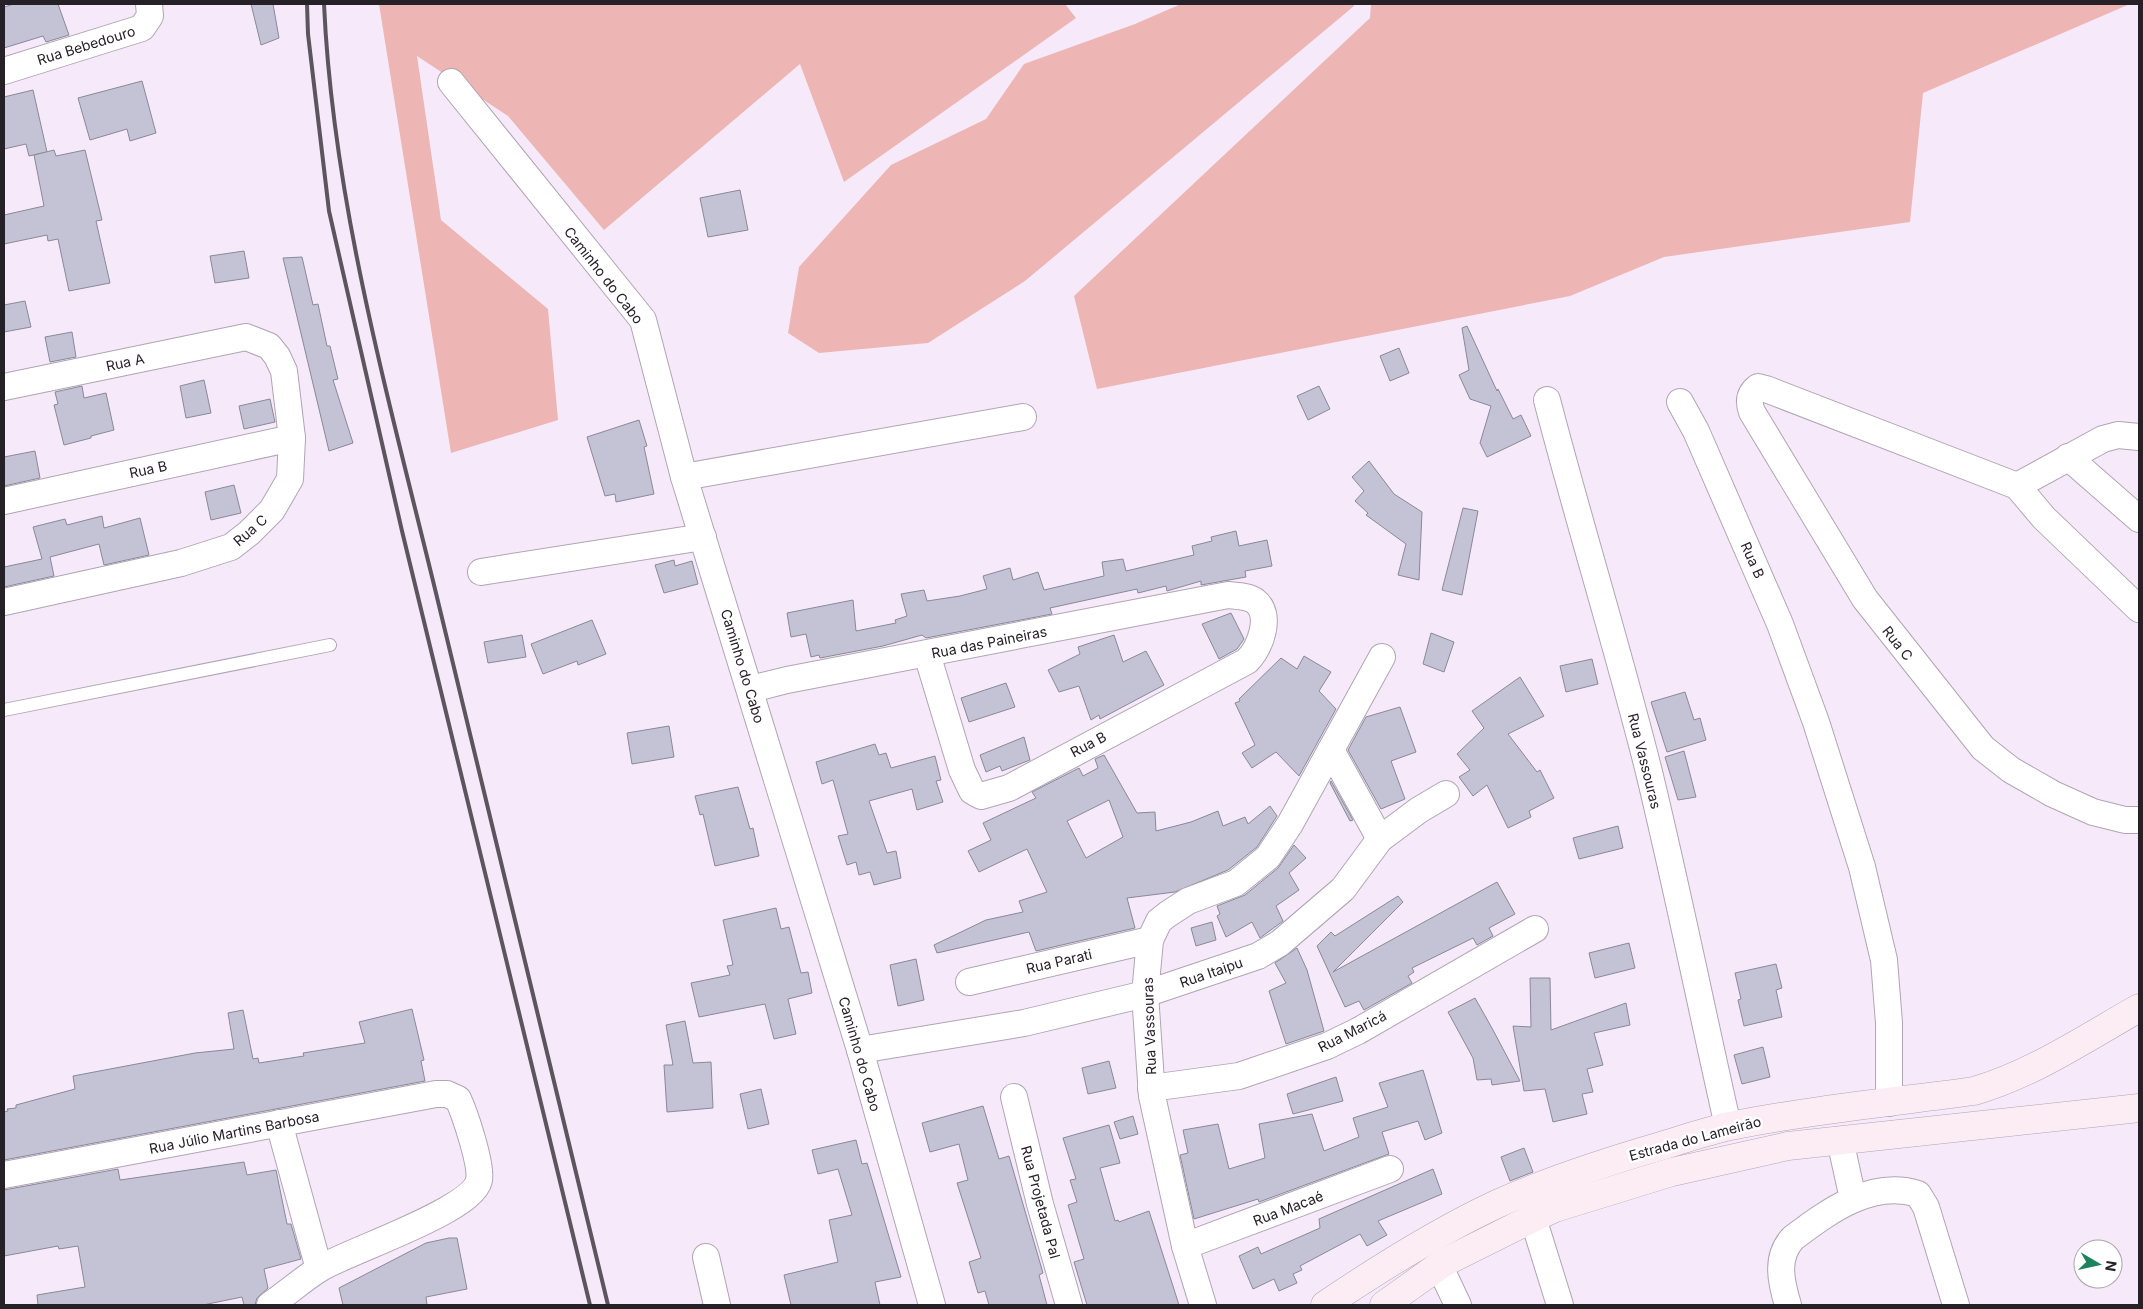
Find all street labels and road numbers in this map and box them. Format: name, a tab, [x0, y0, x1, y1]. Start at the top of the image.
street label: Rua Bebedouro	[35, 22, 137, 68]
street label: Caminho do Cabo	[561, 223, 647, 327]
street label: Rua A	[104, 350, 146, 374]
street label: Rua B	[128, 457, 168, 481]
street label: Rua C	[230, 511, 270, 549]
street label: Rua B	[1737, 539, 1769, 581]
street label: Caminho do Cabo	[718, 607, 768, 725]
street label: Rua das Paineiras	[930, 622, 1048, 662]
street label: Rua C	[1879, 622, 1917, 664]
street label: Rua Vassouras	[1625, 711, 1665, 811]
street label: Rua B	[1067, 728, 1109, 760]
street label: Rua Parati	[1024, 945, 1094, 977]
street label: Rua Itaipu	[1177, 953, 1245, 991]
street label: Rua Vassouras	[1139, 977, 1159, 1075]
street label: Caminho do Cabo	[835, 995, 885, 1113]
street label: Rua Maricá	[1315, 1007, 1389, 1055]
street label: Rua Júlio Martins Barbosa	[148, 1107, 320, 1157]
street label: Estrada do Lameirão	[1627, 1112, 1763, 1164]
street label: Rua Projetada Pal	[1018, 1144, 1064, 1260]
street label: Rua Macaé	[1251, 1187, 1325, 1229]

